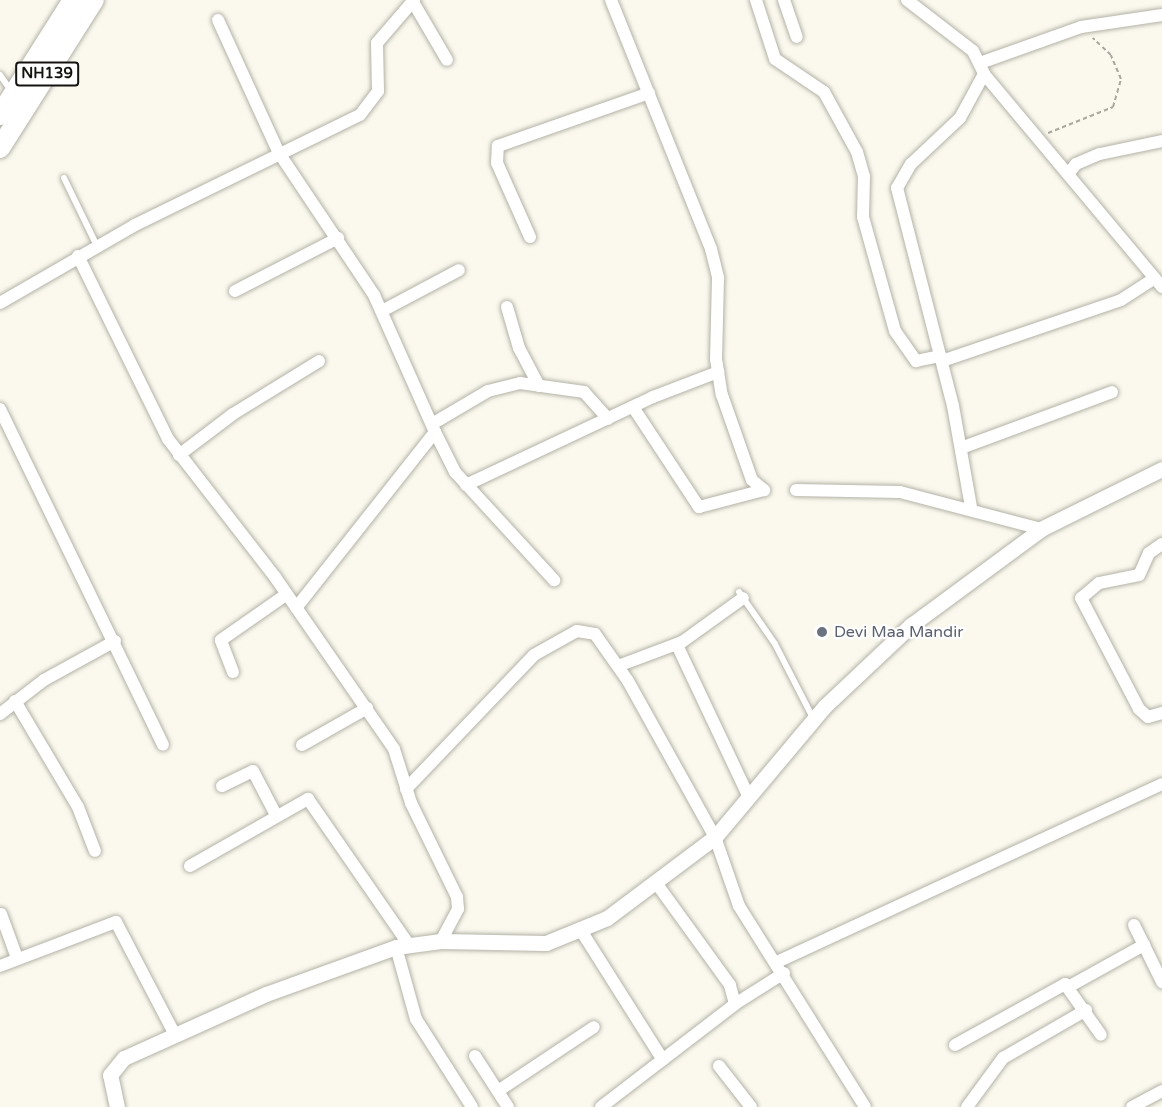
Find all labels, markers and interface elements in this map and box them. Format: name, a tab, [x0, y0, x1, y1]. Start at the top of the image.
road number: NH139	[14, 62, 80, 86]
place label: Devi Maa Mandir	[834, 622, 963, 642]
marker: Devi Maa Mandir	[815, 625, 829, 639]

